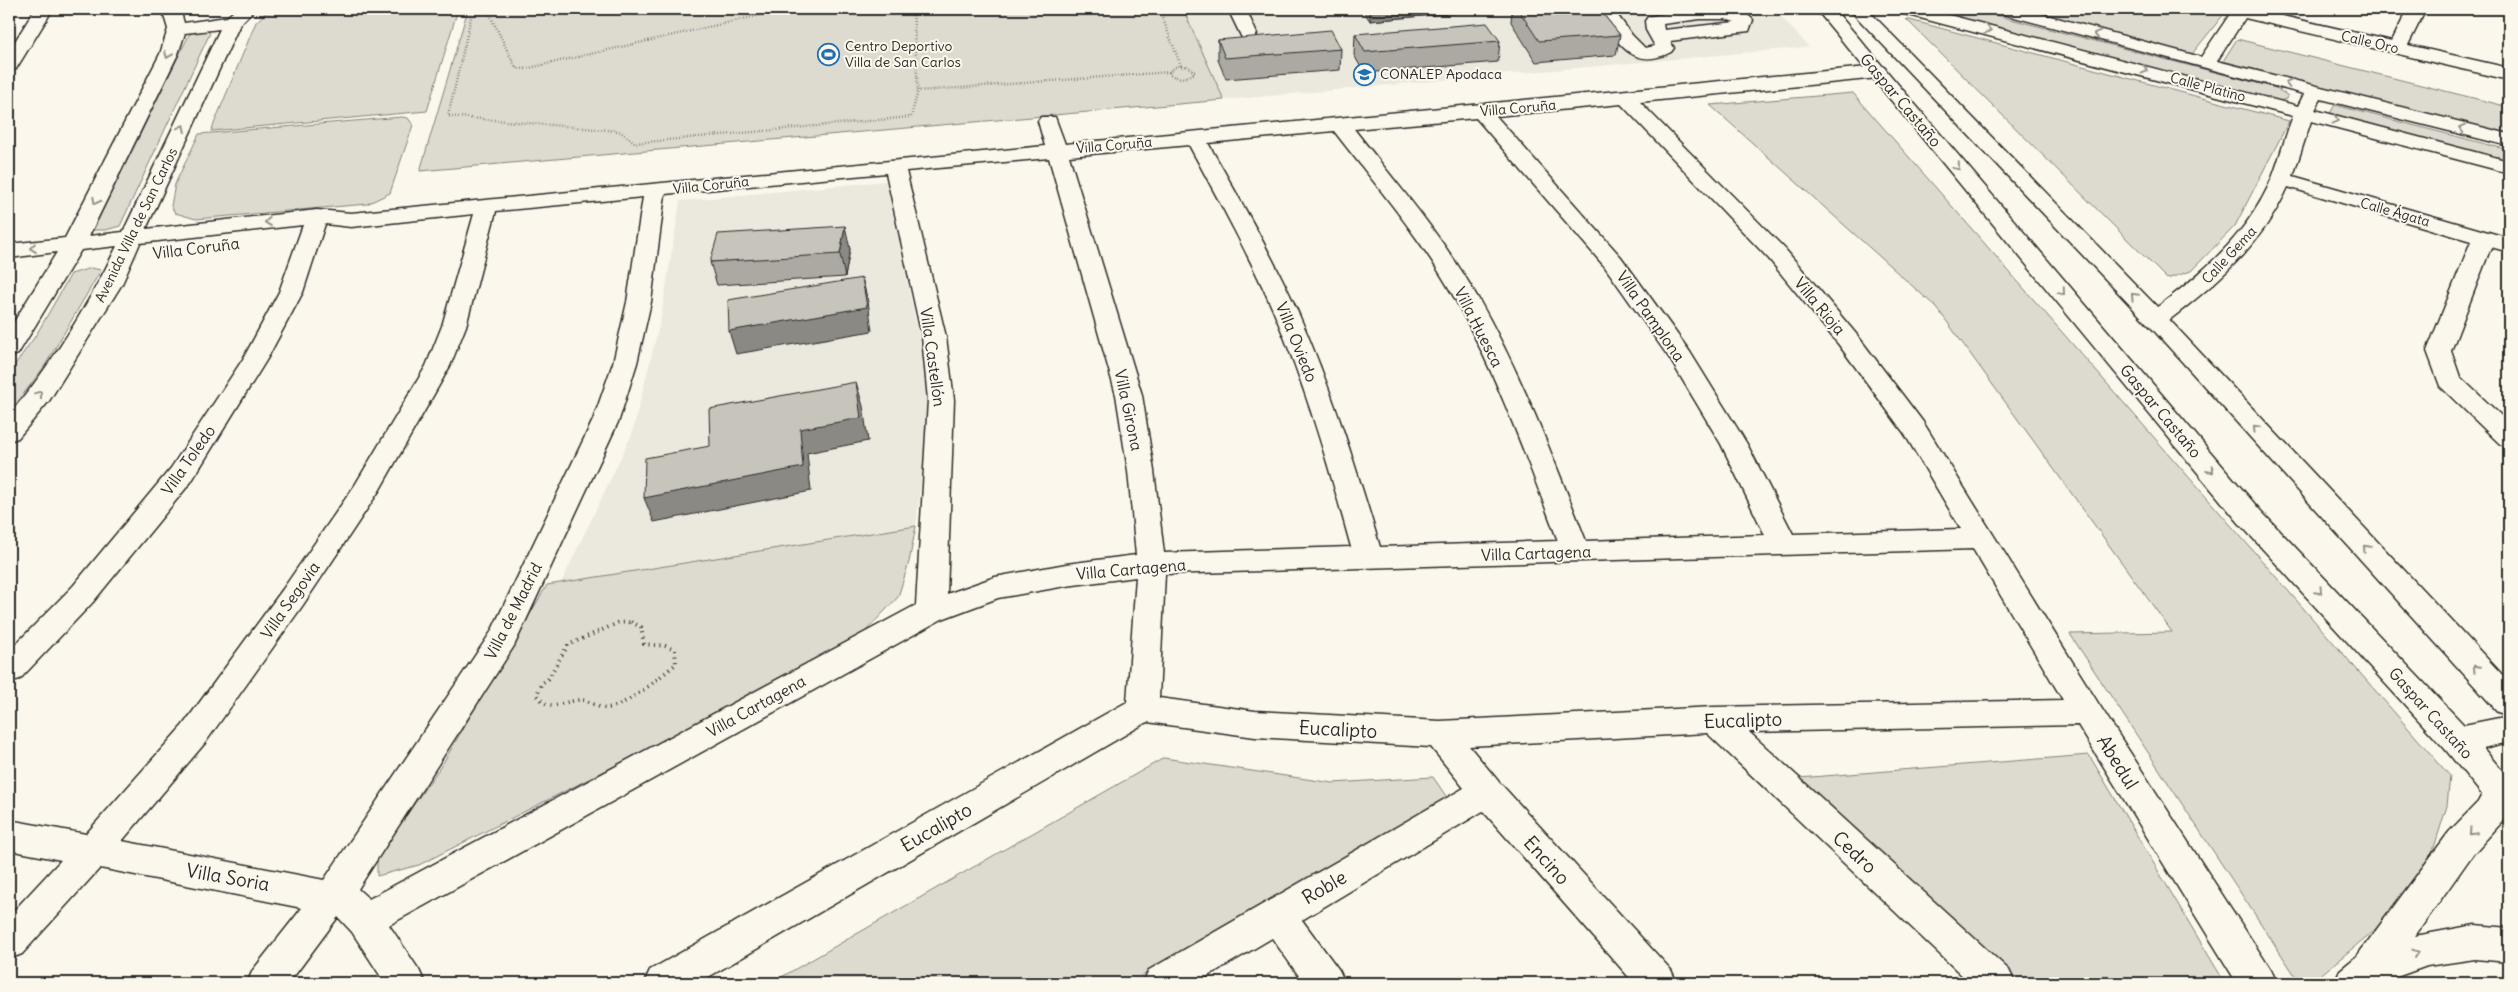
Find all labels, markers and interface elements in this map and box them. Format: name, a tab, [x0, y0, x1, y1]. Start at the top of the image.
one-way arrow	[1983, 24, 1992, 35]
street label: Calle Oro	[2339, 27, 2401, 57]
one-way arrow	[2093, 29, 2101, 39]
place label: Centro Deportivo Villa de San Carlos	[845, 37, 961, 71]
sports icon: Centro Deportivo Villa de San Carlos	[817, 42, 841, 66]
street label: Gaspar Castaño	[1856, 49, 1946, 151]
one-way arrow	[163, 50, 174, 59]
school or university icon: CONALEP Apodaca	[1352, 62, 1376, 86]
place label: CONALEP Apodaca	[1380, 65, 1502, 83]
one-way arrow	[2140, 65, 2149, 75]
street label: Calle Platino	[2168, 68, 2248, 106]
one-way arrow	[2283, 78, 2292, 89]
street label: Villa Coruña	[1479, 96, 1557, 120]
one-way arrow	[2332, 115, 2340, 125]
one-way arrow	[2458, 123, 2467, 134]
one-way arrow	[176, 124, 186, 133]
street label: Villa Coruña	[1075, 133, 1153, 157]
street label: Avenida Villa de San Carlos	[91, 145, 181, 305]
one-way arrow	[1952, 161, 1960, 170]
street label: Villa Coruña	[672, 172, 750, 198]
street label: Calle Ágata	[2358, 193, 2432, 231]
one-way arrow	[92, 195, 102, 204]
one-way arrow	[264, 216, 272, 227]
street label: Calle Gema	[2198, 222, 2260, 288]
street label: Villa Coruña	[151, 233, 241, 263]
one-way arrow	[28, 242, 36, 253]
street label: Villa Pamplona	[1612, 267, 1690, 365]
street label: Villa Rioja	[1790, 273, 1850, 339]
street label: Villa Huesca	[1450, 283, 1508, 371]
one-way arrow	[2056, 286, 2065, 295]
one-way arrow	[2131, 293, 2140, 302]
street label: Villa Oviedo	[1272, 299, 1322, 385]
street label: Villa Castellón	[916, 306, 950, 408]
street label: Gaspar Castaño	[2116, 360, 2206, 462]
street label: Villa Girona	[1111, 368, 1147, 452]
one-way arrow	[34, 391, 42, 400]
street label: Villa Toledo	[157, 421, 219, 499]
one-way arrow	[2253, 425, 2262, 434]
one-way arrow	[2205, 464, 2213, 473]
street label: Villa Cartagena	[1481, 541, 1591, 565]
one-way arrow	[2363, 545, 2372, 554]
street label: Villa Cartagena	[1075, 554, 1187, 584]
street label: Villa Segovia	[256, 558, 324, 642]
street label: Villa de Madrid	[480, 559, 546, 663]
one-way arrow	[2313, 586, 2322, 595]
street label: Gaspar Castaño	[2385, 663, 2477, 763]
one-way arrow	[2473, 664, 2482, 673]
street label: Villa Cartagena	[703, 671, 809, 741]
street label: Eucalipto	[1703, 707, 1783, 733]
street label: Eucalipto	[1298, 715, 1378, 743]
street label: Abedul	[2092, 730, 2144, 794]
street label: Eucalipto	[896, 797, 976, 857]
street label: Cedro	[1828, 826, 1882, 878]
one-way arrow	[2469, 826, 2478, 835]
street label: Encino	[1519, 831, 1575, 889]
street label: Villa Soria	[184, 858, 272, 896]
street label: Roble	[1297, 865, 1351, 909]
one-way arrow	[2411, 948, 2420, 958]

